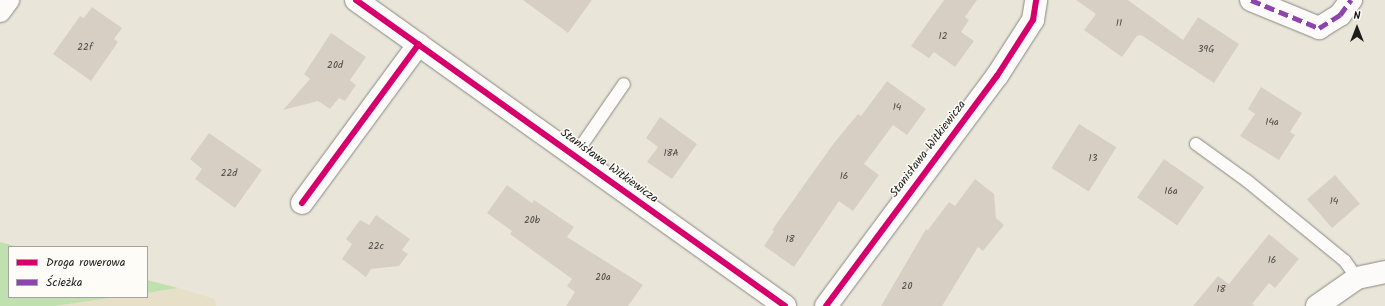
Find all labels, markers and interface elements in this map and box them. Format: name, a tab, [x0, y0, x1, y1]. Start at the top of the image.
text: N	[1354, 7, 1360, 25]
north arrow	[1337, 8, 1377, 48]
house number: 11	[1116, 18, 1122, 30]
house number: 12	[939, 31, 947, 43]
house number: 22f	[77, 42, 93, 54]
house number: 39G	[1198, 44, 1214, 56]
house number: 20d	[327, 60, 343, 72]
street label: Stanisława Witkiewicza	[887, 98, 969, 200]
house number: 14	[893, 102, 901, 114]
house number: 14a	[1265, 117, 1279, 129]
street label: Stanisława Witkiewicza	[557, 126, 661, 206]
house number: 18A	[663, 148, 679, 160]
house number: 13	[1089, 153, 1097, 165]
house number: 22d	[221, 168, 237, 180]
house number: 16	[840, 171, 848, 183]
house number: 16a	[1164, 186, 1178, 198]
house number: 14	[1330, 196, 1338, 208]
house number: 20b	[524, 215, 540, 227]
house number: 18	[785, 234, 795, 246]
house number: 22c	[368, 241, 384, 253]
legend	[8, 246, 148, 298]
text: Droga rowerowa	[46, 253, 125, 272]
house number: 16	[1268, 255, 1276, 267]
house number: 20a	[595, 272, 611, 284]
text: Ścieżka	[46, 273, 82, 292]
house number: 20	[902, 281, 912, 293]
house number: 18	[1216, 284, 1226, 296]

